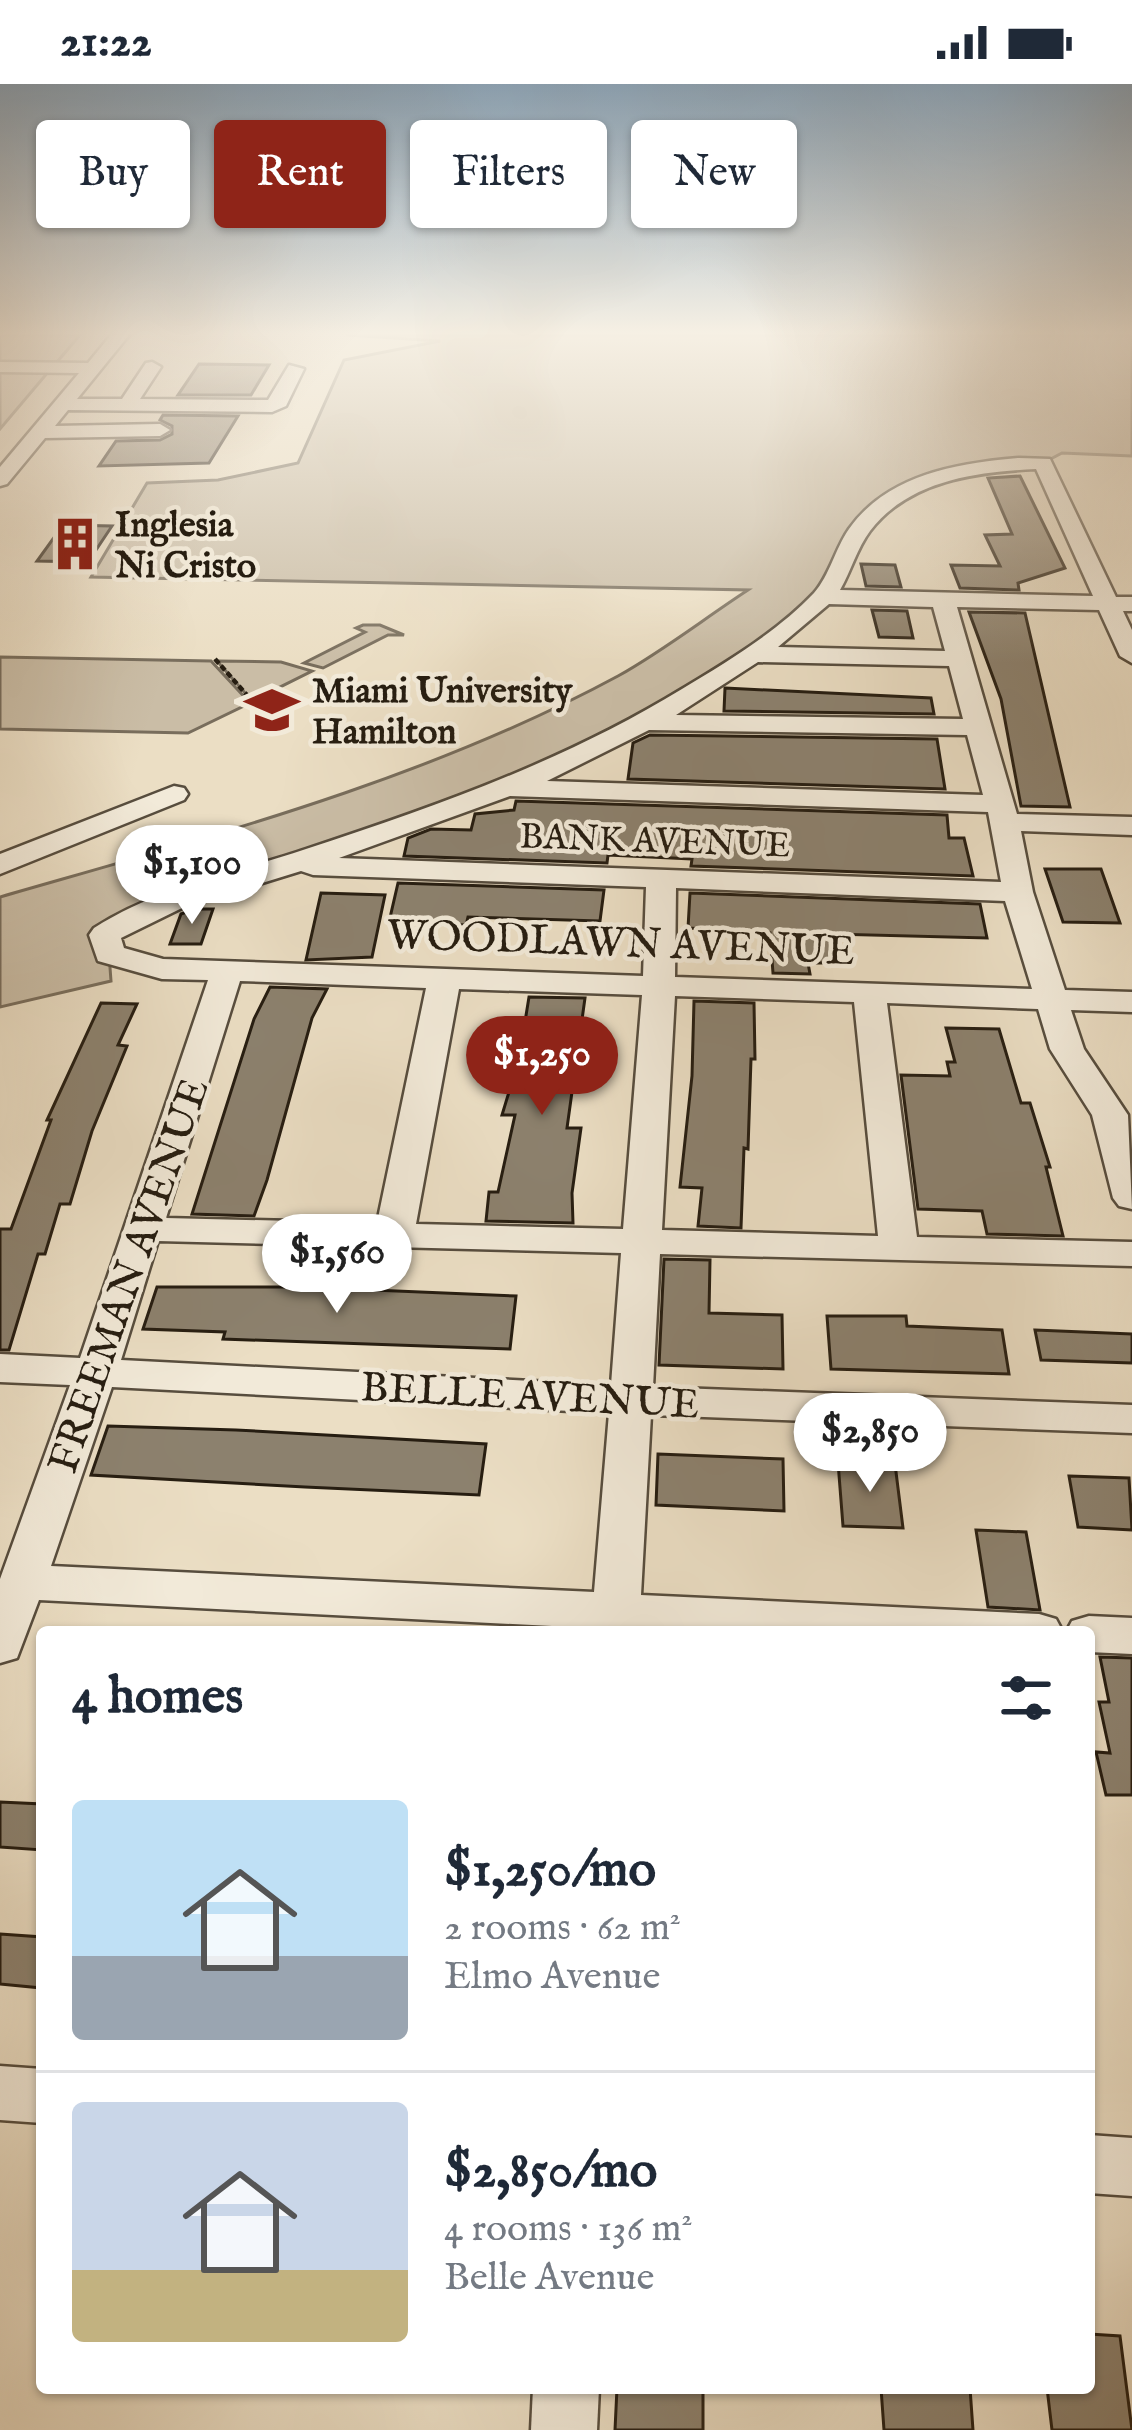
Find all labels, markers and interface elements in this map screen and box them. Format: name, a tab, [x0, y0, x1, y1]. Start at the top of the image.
text: 21:22	[60, 14, 152, 71]
chip: Buy	[36, 120, 190, 228]
chip: Rent	[214, 120, 386, 228]
chip: Filters	[410, 120, 607, 228]
chip: New	[631, 120, 797, 228]
place label: Inglesia Ni Cristo	[114, 503, 256, 590]
building icon: Inglesia Ni Cristo	[46, 515, 104, 573]
place label: Miami University Hamilton	[312, 669, 574, 756]
school or university icon: Miami University Hamilton	[243, 681, 301, 739]
street label: BANK AVENUE	[519, 814, 791, 870]
pin: $1,100	[94, 825, 290, 927]
text: $1,100	[142, 839, 242, 888]
street label: WOODLAWN AVENUE	[386, 910, 856, 979]
pin: $1,250	[444, 1016, 640, 1118]
text: $1,250	[493, 1030, 591, 1079]
street label: FREEMAN AVENUE	[38, 1072, 223, 1481]
pin: $1,560	[239, 1214, 435, 1316]
text: $1,560	[289, 1228, 385, 1277]
street label: BELLE AVENUE	[359, 1362, 700, 1433]
pin: $2,850	[772, 1393, 968, 1495]
text: $2,850	[821, 1407, 919, 1456]
icon: filters	[993, 1665, 1059, 1731]
text: 4 homes	[72, 1666, 243, 1731]
text: $1,250/mo	[444, 1839, 656, 1904]
icon: home	[168, 1848, 312, 1992]
text: 2 rooms · 62 m²	[444, 1904, 681, 1953]
text: Elmo Avenue	[444, 1953, 660, 2002]
text: $2,850/mo	[444, 2140, 657, 2205]
icon: home	[168, 2150, 312, 2294]
text: 4 rooms · 136 m²	[444, 2205, 693, 2254]
text: Belle Avenue	[444, 2254, 654, 2303]

